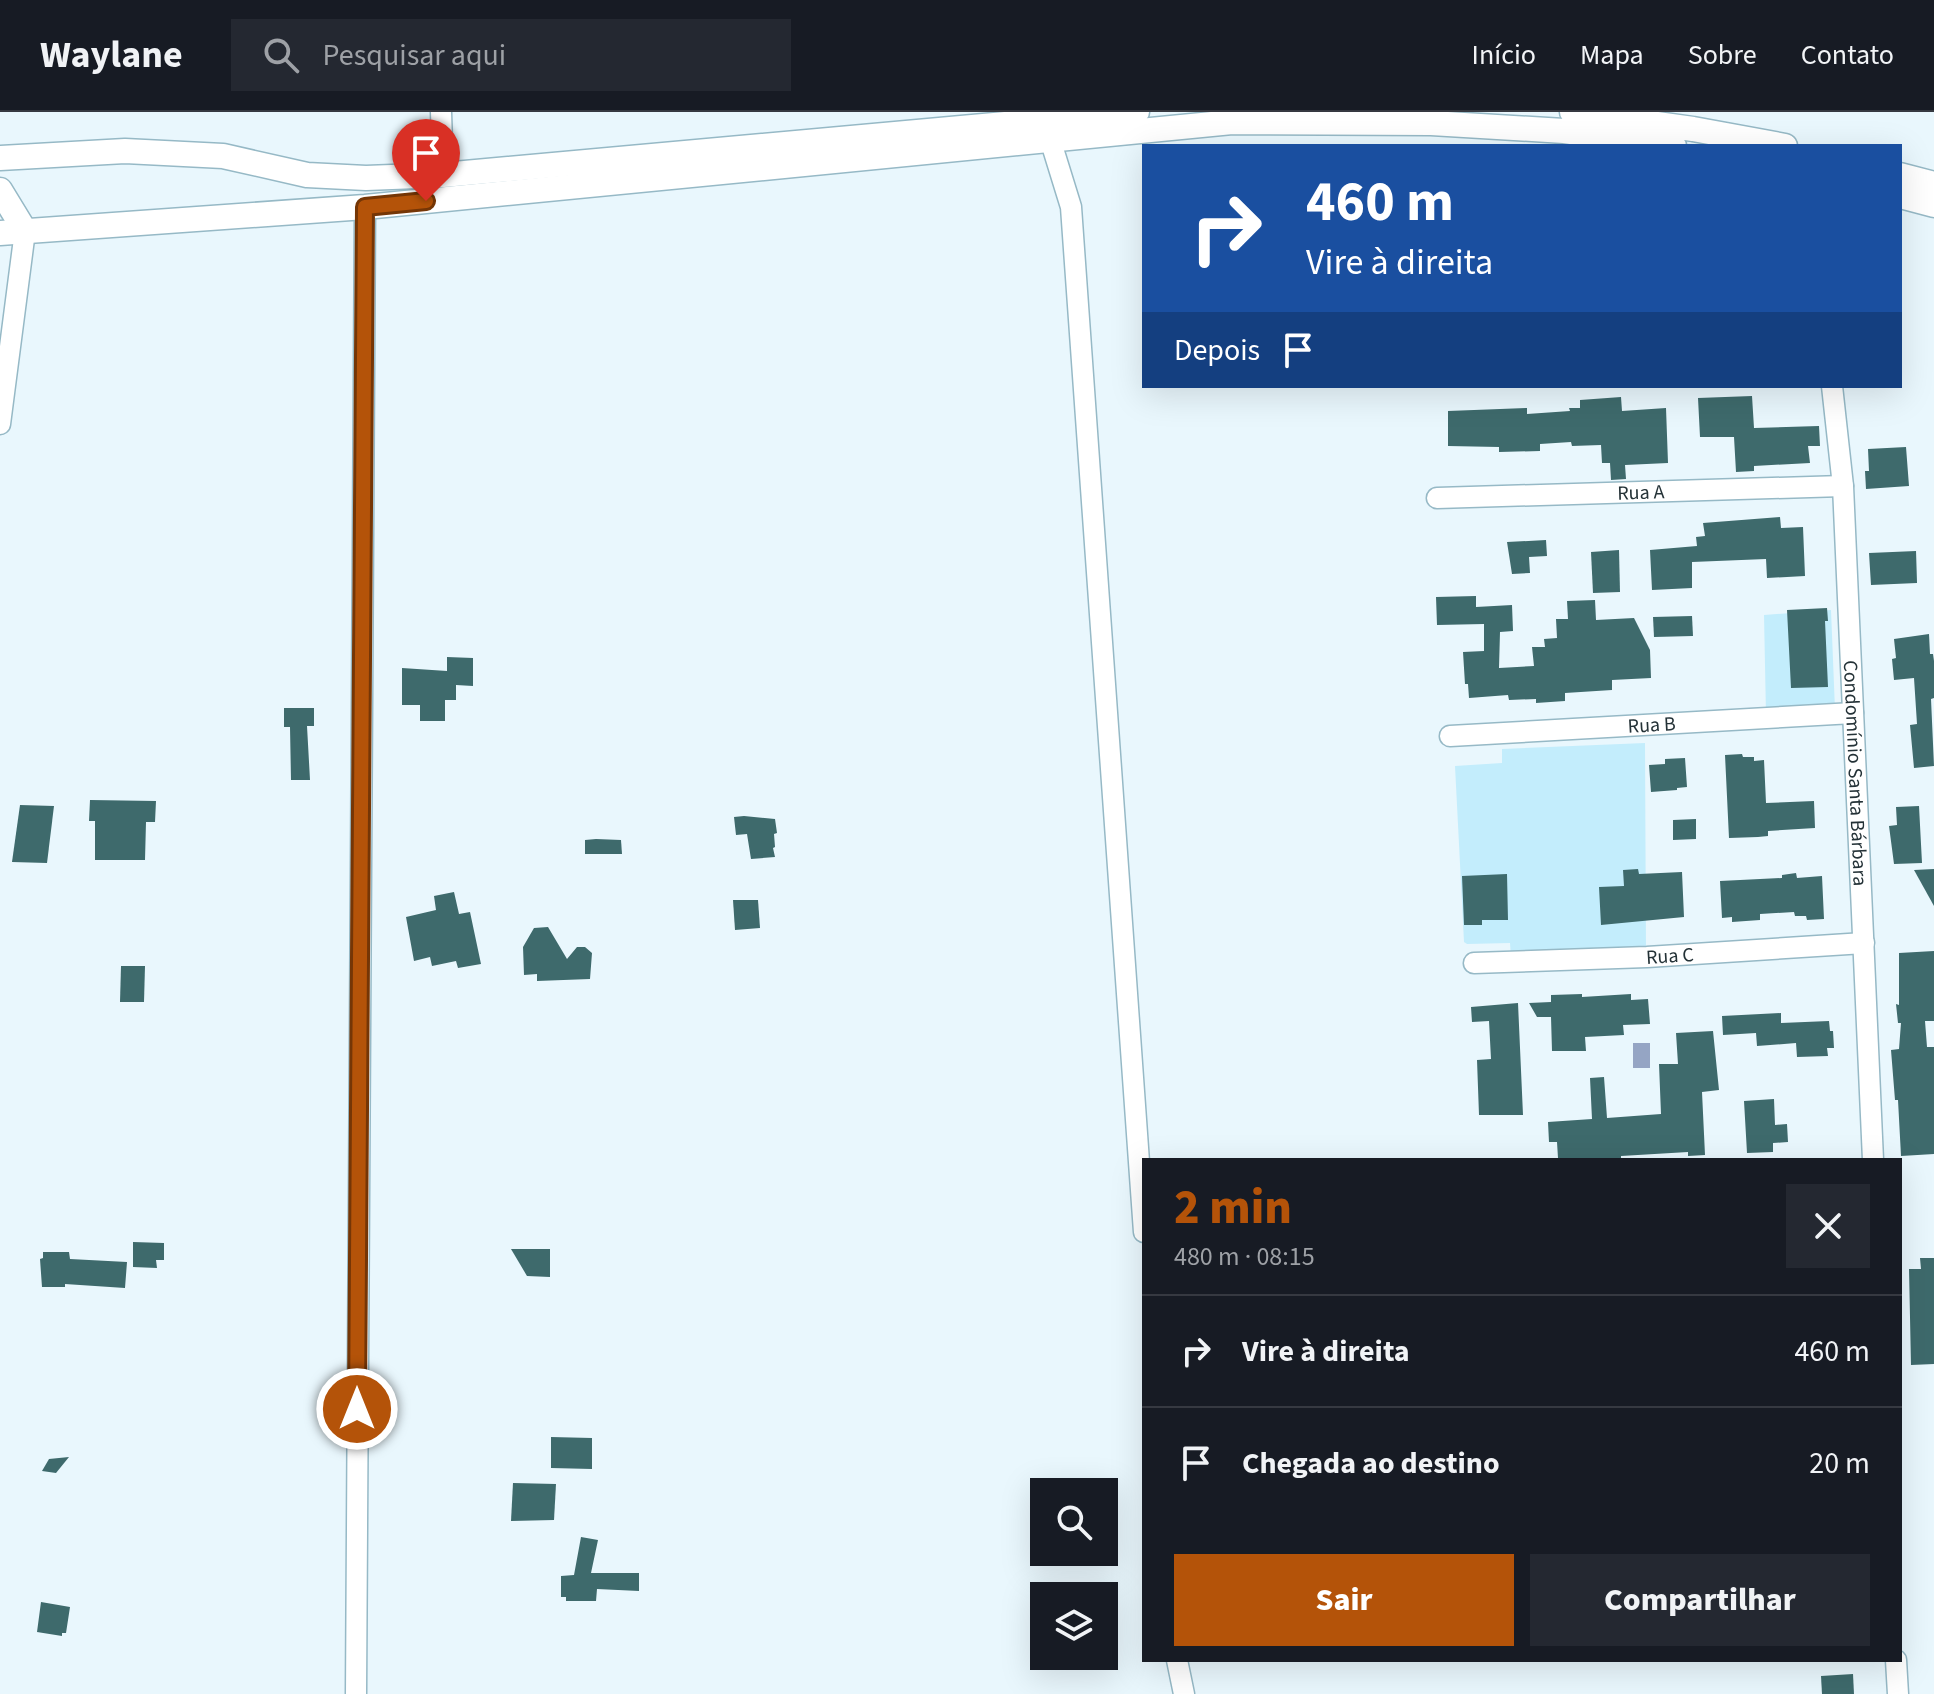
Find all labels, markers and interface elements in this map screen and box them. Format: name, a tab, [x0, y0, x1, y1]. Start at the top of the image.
search box	[231, 19, 791, 91]
text: Waylane	[40, 28, 183, 82]
icon: search	[259, 33, 303, 77]
text: Pesquisar aqui	[323, 34, 506, 77]
text: Início	[1472, 35, 1536, 75]
text: Mapa	[1580, 35, 1644, 75]
text: Sobre	[1688, 35, 1757, 75]
text: Contato	[1801, 35, 1894, 75]
pin	[392, 119, 460, 201]
icon: arrive	[404, 131, 448, 175]
text: 460 m	[1306, 163, 1454, 242]
icon: right	[1174, 176, 1278, 280]
text: Vire à direita	[1306, 237, 1493, 288]
icon: arrive	[1276, 328, 1320, 372]
text: Depois	[1174, 329, 1260, 372]
street label: Rua A	[1617, 478, 1665, 508]
street label: Condomínio Santa Bárbara	[1836, 660, 1874, 887]
street label: Rua B	[1627, 710, 1677, 741]
street label: Rua C	[1645, 941, 1695, 972]
text: 2 min	[1174, 1174, 1292, 1242]
button: close	[1786, 1184, 1870, 1268]
text: 480 m · 08:15	[1174, 1238, 1315, 1275]
icon: right	[1174, 1329, 1218, 1373]
text: Vire à direita	[1242, 1330, 1410, 1373]
text: 460 m	[1794, 1330, 1870, 1373]
position arrow	[315, 1367, 399, 1451]
icon: arrive	[1174, 1441, 1218, 1485]
text: Chegada ao destino	[1242, 1442, 1500, 1485]
text: 20 m	[1809, 1442, 1870, 1485]
map controls	[1030, 1478, 1118, 1670]
button: search	[1030, 1478, 1118, 1566]
button: Sair	[1174, 1554, 1514, 1646]
button: Compartilhar	[1530, 1554, 1870, 1646]
button: layers	[1030, 1582, 1118, 1670]

